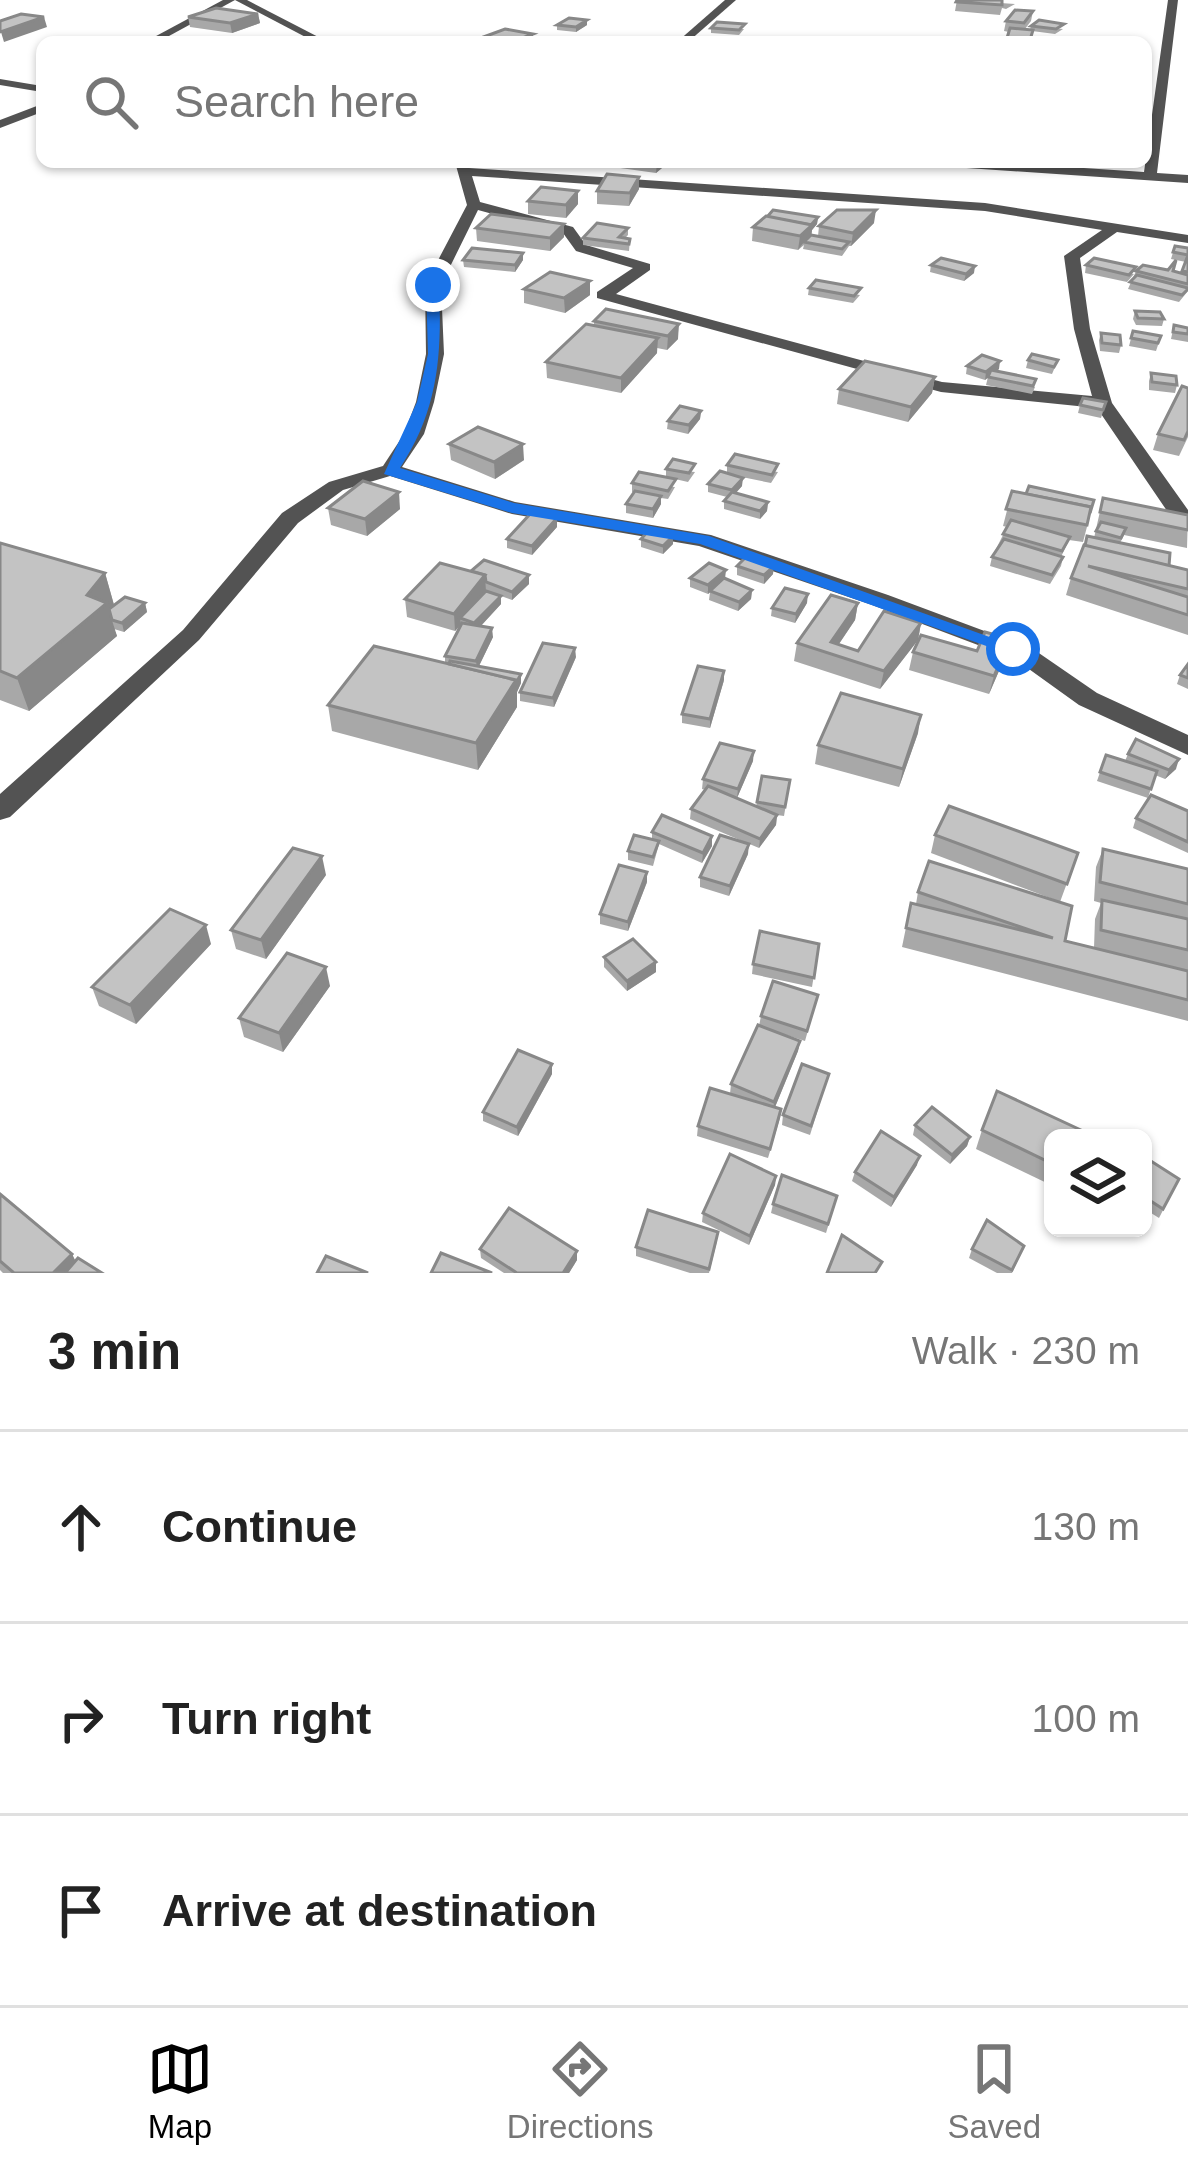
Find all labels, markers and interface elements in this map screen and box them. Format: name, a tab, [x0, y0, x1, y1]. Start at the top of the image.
search box	[36, 36, 1152, 168]
icon: search	[78, 69, 144, 135]
text: Search here	[174, 76, 419, 127]
route end	[406, 258, 460, 312]
route start	[986, 622, 1040, 676]
map controls	[1044, 1129, 1152, 1237]
button: layers	[1044, 1129, 1152, 1237]
text: 3 min	[48, 1323, 181, 1380]
text: Walk · 230 m	[912, 1329, 1140, 1372]
icon: ahead	[48, 1494, 114, 1560]
text: Continue	[162, 1501, 357, 1552]
text: 130 m	[1032, 1505, 1140, 1548]
icon: right	[48, 1686, 114, 1752]
text: Turn right	[162, 1693, 371, 1744]
text: 100 m	[1032, 1697, 1140, 1740]
icon: arrive	[48, 1878, 114, 1944]
text: Arrive at destination	[162, 1885, 597, 1936]
tab: Map	[147, 2036, 213, 2146]
tab: Directions	[507, 2036, 654, 2146]
tab: Saved	[947, 2036, 1041, 2146]

